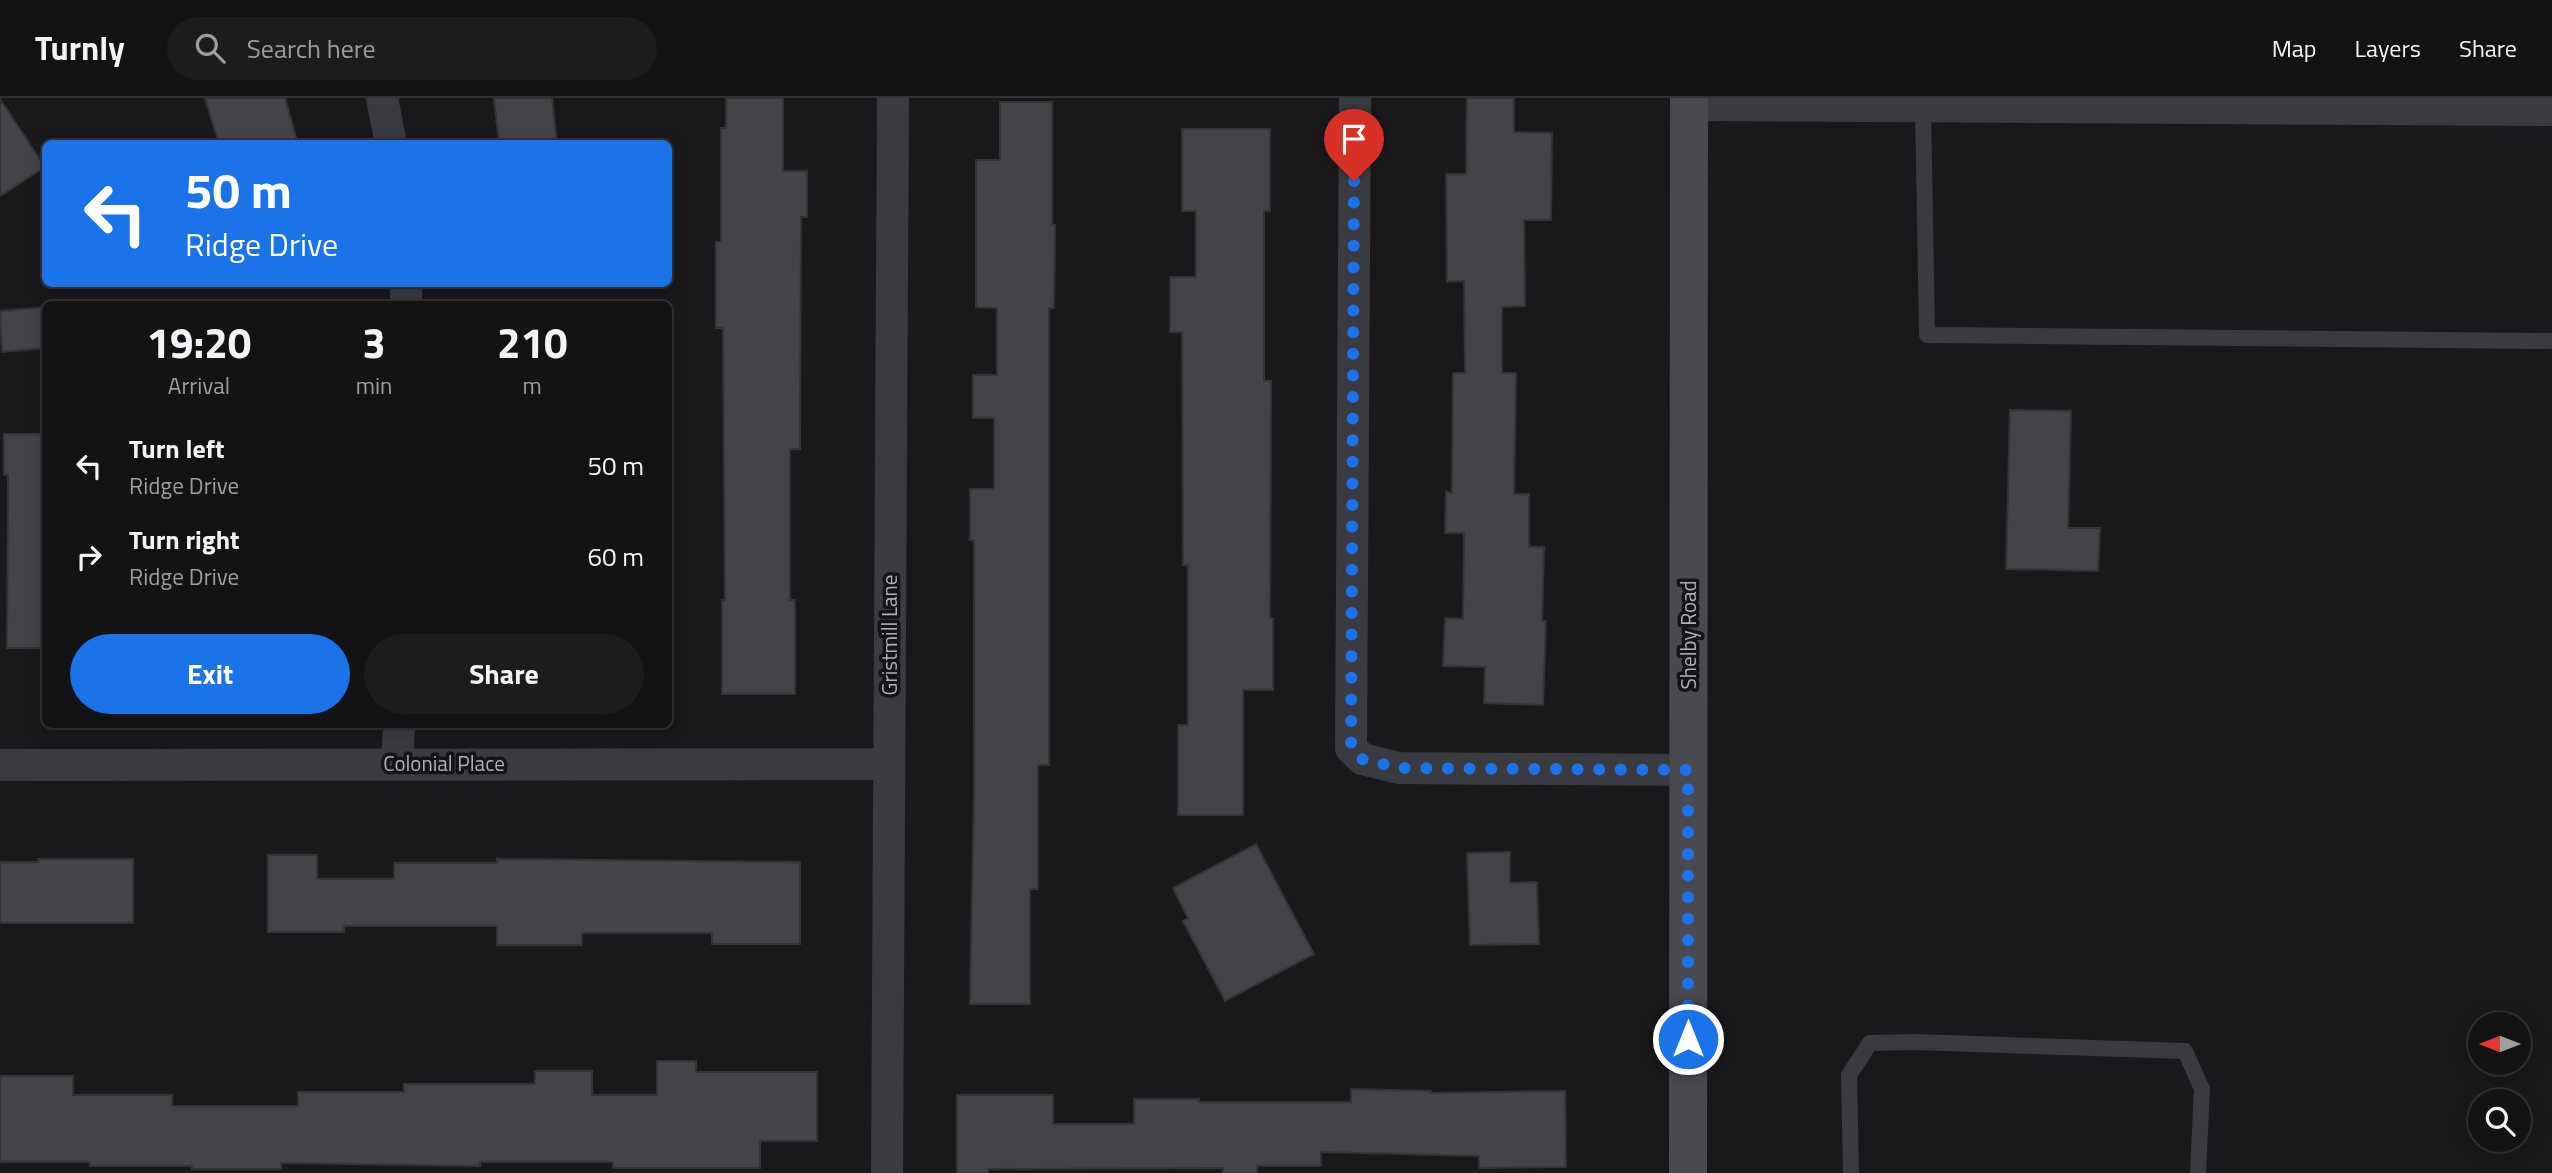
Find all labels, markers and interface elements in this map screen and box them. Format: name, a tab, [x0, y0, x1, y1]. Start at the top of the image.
search box	[167, 17, 657, 80]
text: Turnly	[35, 23, 125, 73]
icon: search	[191, 29, 229, 67]
text: Search here	[247, 29, 376, 68]
text: Map	[2272, 30, 2317, 66]
text: Layers	[2355, 30, 2421, 66]
text: Share	[2459, 30, 2517, 66]
pin	[1324, 109, 1384, 181]
icon: arrive	[1335, 120, 1373, 158]
text: 50 m	[185, 152, 292, 227]
icon: left	[70, 168, 161, 259]
text: Ridge Drive	[185, 220, 338, 268]
text: 19:20	[146, 310, 251, 374]
text: 3	[362, 310, 386, 374]
text: 210	[497, 310, 567, 374]
text: Arrival	[168, 368, 230, 403]
text: min	[356, 368, 392, 403]
text: m	[523, 368, 542, 403]
text: Turn left	[129, 429, 224, 468]
text: 50 m	[587, 446, 644, 485]
icon: left	[70, 447, 108, 485]
text: Ridge Drive	[129, 468, 239, 503]
text: Turn right	[129, 520, 240, 559]
text: 60 m	[587, 537, 644, 576]
icon: right	[70, 538, 108, 576]
text: Ridge Drive	[129, 559, 239, 594]
street label: Gristmill Lane	[873, 575, 905, 695]
street label: Shelby Road	[1672, 580, 1704, 690]
button: Exit	[70, 634, 350, 714]
button: Share	[364, 634, 644, 714]
street label: Colonial Place	[383, 747, 505, 779]
position arrow	[1651, 1002, 1725, 1076]
north arrow	[2468, 1012, 2530, 1074]
map controls	[2468, 1012, 2531, 1152]
button: search	[2468, 1089, 2531, 1152]

